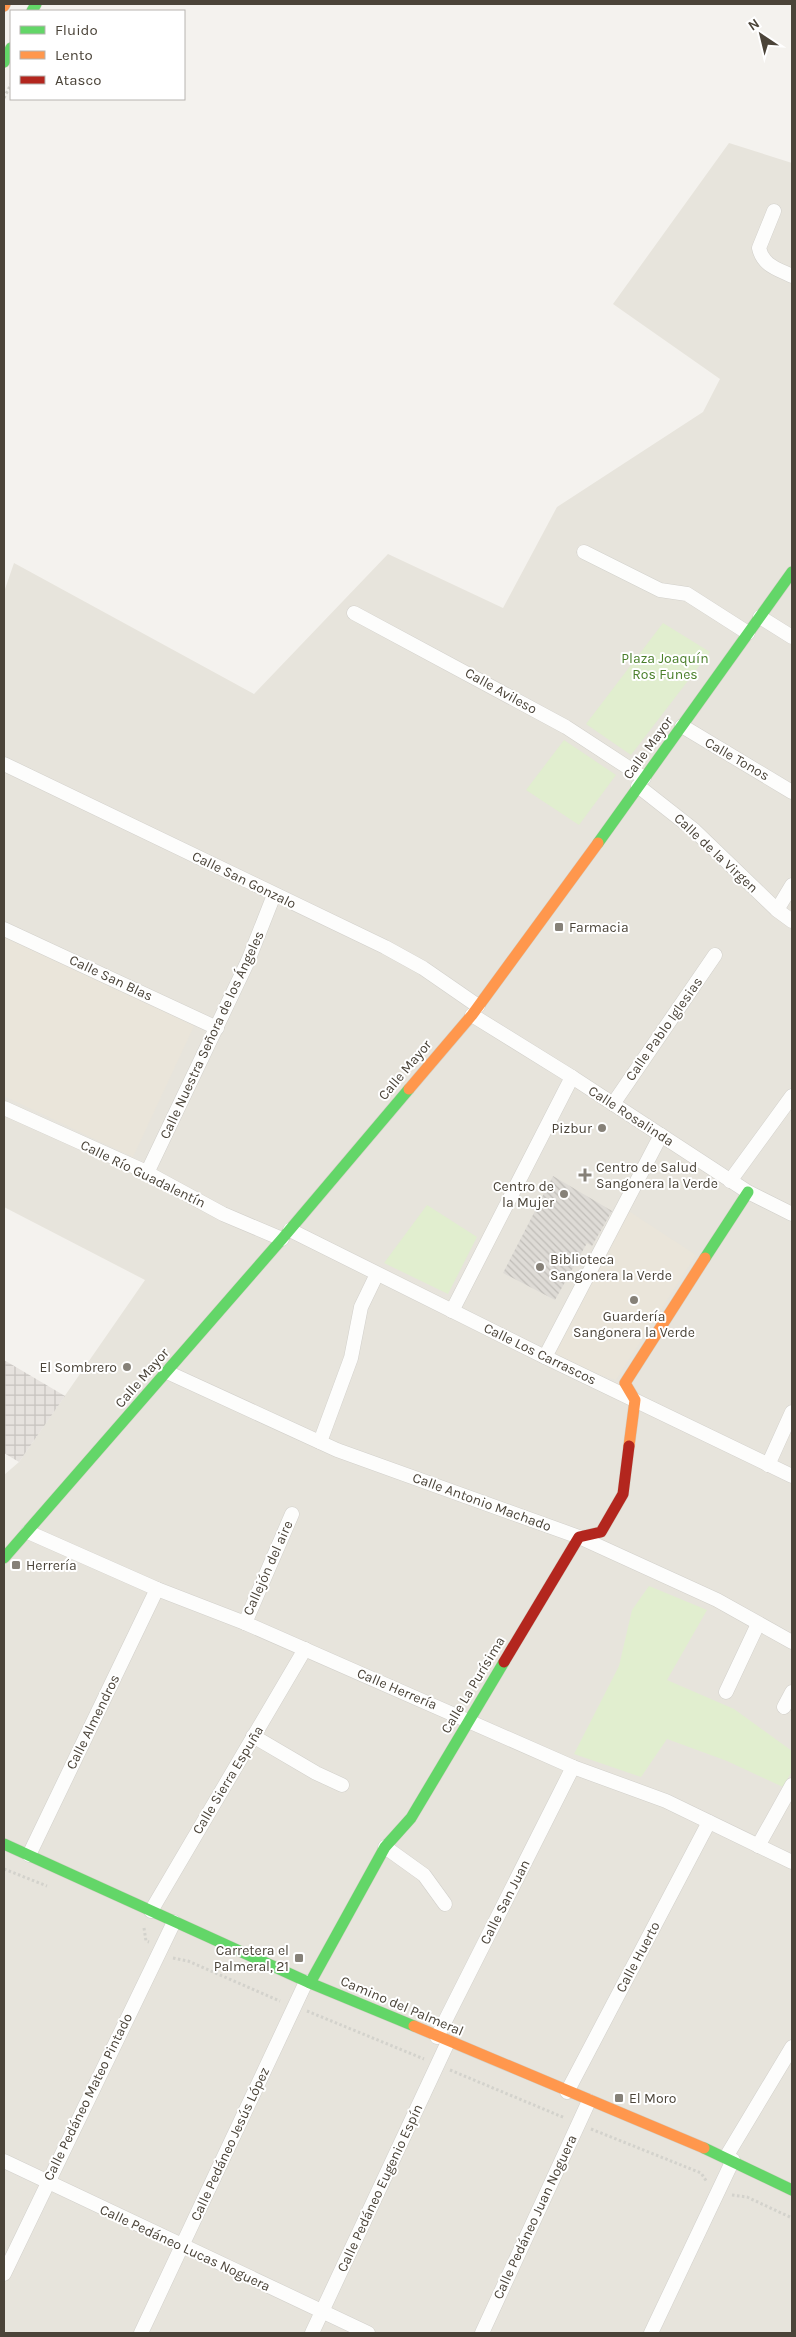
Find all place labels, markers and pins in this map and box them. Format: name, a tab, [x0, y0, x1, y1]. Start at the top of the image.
place label: Farmacia	[569, 919, 629, 936]
marker: Farmacia	[553, 921, 565, 933]
place label: Pizbur	[552, 1120, 593, 1137]
marker: Pizbur	[596, 1122, 608, 1134]
place label: Centro de Salud Sangonera la Verde	[596, 1159, 718, 1192]
marker: Centro de Salud Sangonera la Verde	[578, 1168, 592, 1182]
place label: Centro de la Mujer	[493, 1178, 555, 1211]
marker: Centro de la Mujer	[558, 1188, 570, 1200]
place label: Biblioteca Sangonera la Verde	[550, 1251, 672, 1284]
marker: Biblioteca Sangonera la Verde	[534, 1261, 546, 1273]
marker: Guardería Sangonera la Verde	[628, 1294, 640, 1306]
place label: Guardería Sangonera la Verde	[573, 1308, 695, 1341]
place label: El Sombrero	[39, 1359, 117, 1376]
marker: El Sombrero	[121, 1361, 133, 1373]
place label: Herrería	[26, 1557, 77, 1574]
marker: Herrería	[10, 1559, 22, 1571]
place label: Carretera el Palmeral, 21	[214, 1942, 289, 1975]
marker: Carretera el Palmeral, 21	[293, 1952, 305, 1964]
place label: El Moro	[629, 2090, 676, 2107]
marker: El Moro	[613, 2092, 625, 2104]

